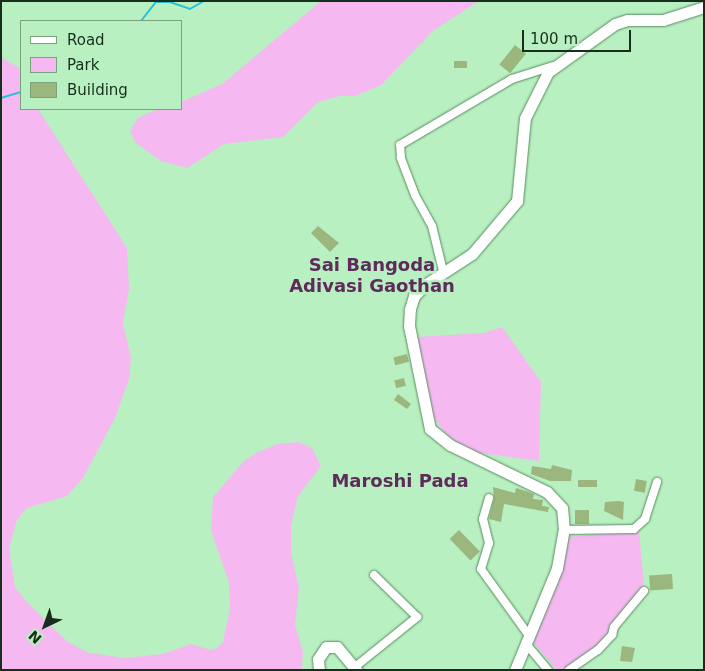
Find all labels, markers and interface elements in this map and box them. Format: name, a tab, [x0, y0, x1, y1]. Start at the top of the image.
legend	[20, 20, 182, 110]
scale bar	[525, 20, 634, 52]
text: 100 m	[530, 30, 578, 48]
text: Road	[67, 31, 105, 49]
text: Park	[67, 56, 99, 74]
text: Building	[67, 81, 128, 99]
district label: Sai Bangoda Adivasi Gaothan	[289, 255, 455, 298]
district label: Maroshi Pada	[331, 470, 469, 492]
north arrow	[20, 601, 70, 651]
text: N	[25, 627, 45, 647]

